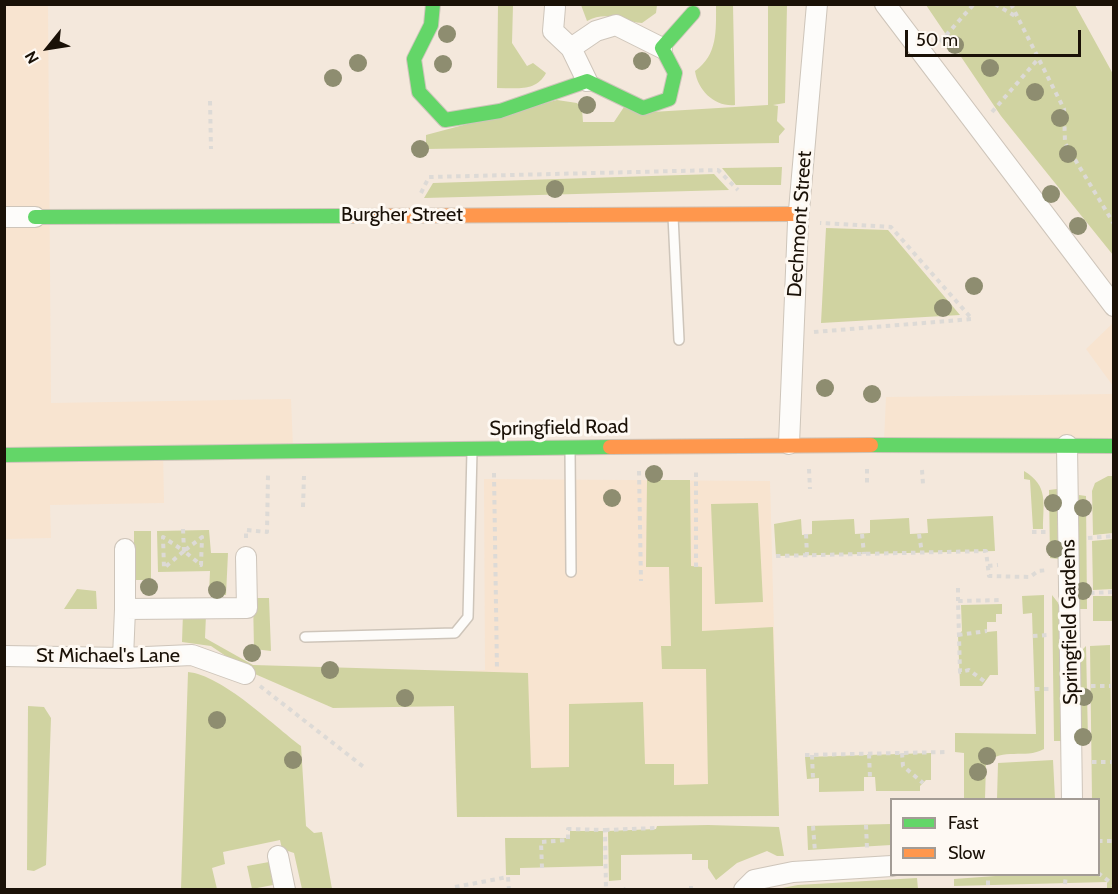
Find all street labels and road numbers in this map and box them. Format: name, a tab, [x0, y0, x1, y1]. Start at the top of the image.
street label: Dechmont Street	[783, 150, 817, 298]
street label: Burgher Street	[341, 203, 463, 227]
street label: Springfield Road	[489, 415, 629, 441]
street label: Springfield Gardens	[1057, 539, 1083, 705]
street label: St Michael's Lane	[36, 644, 180, 668]

